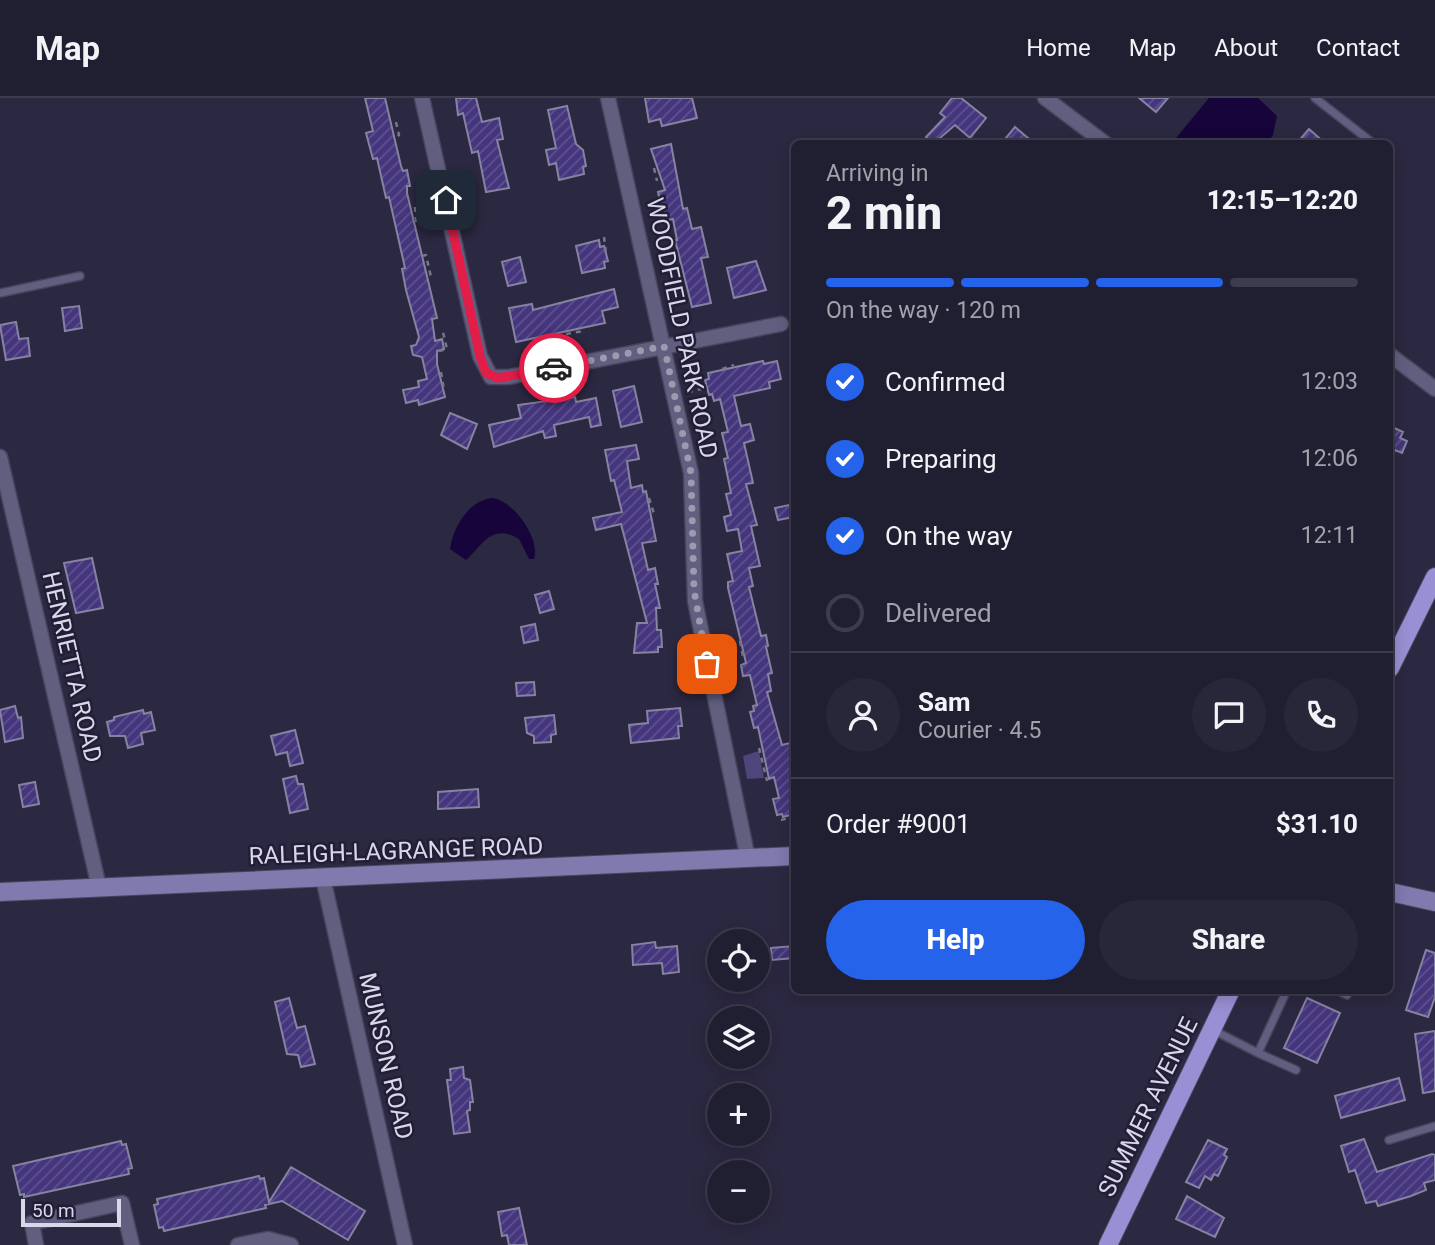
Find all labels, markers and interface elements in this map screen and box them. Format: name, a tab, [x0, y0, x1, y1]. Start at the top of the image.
text: Map	[35, 29, 100, 68]
text: Home	[1026, 34, 1091, 62]
text: Map	[1129, 34, 1176, 62]
text: About	[1214, 34, 1278, 62]
text: Contact	[1316, 34, 1400, 62]
text: Arriving in	[826, 160, 929, 187]
pin	[416, 170, 476, 230]
icon: home	[427, 181, 465, 219]
text: 12:15–12:20	[1207, 185, 1358, 215]
text: 2 min	[826, 186, 942, 240]
street label: WOODFIELD PARK ROAD	[641, 195, 723, 461]
text: On the way · 120 m	[826, 297, 1021, 324]
courier	[519, 333, 589, 403]
icon: car	[535, 349, 573, 387]
icon: check	[826, 363, 864, 401]
text: Confirmed	[885, 367, 1006, 397]
text: 12:03	[1301, 368, 1358, 395]
icon: check	[826, 440, 864, 478]
text: Preparing	[885, 444, 997, 474]
text: 12:06	[1301, 445, 1358, 472]
icon: check	[826, 517, 864, 555]
text: On the way	[885, 521, 1013, 551]
text: 12:11	[1301, 522, 1358, 549]
street label: HENRIETTA ROAD	[36, 569, 108, 765]
text: Delivered	[885, 598, 992, 628]
pin	[677, 634, 737, 694]
icon: bag	[688, 645, 726, 683]
button: person	[826, 678, 900, 752]
button: chat	[1192, 678, 1266, 752]
button: phone	[1284, 678, 1358, 752]
text: Sam	[918, 687, 970, 717]
text: Courier · 4.5	[918, 717, 1041, 744]
text: Order #9001	[826, 809, 971, 839]
text: $31.10	[1276, 809, 1358, 839]
street label: RALEIGH-LAGRANGE ROAD	[248, 832, 544, 870]
button: Help	[826, 900, 1085, 980]
button: Share	[1099, 900, 1358, 980]
map controls	[707, 929, 770, 1223]
button: locate	[707, 929, 770, 992]
street label: MUNSON ROAD	[353, 970, 419, 1142]
button: layers	[707, 1006, 770, 1069]
street label: SUMMER AVENUE	[1092, 1013, 1204, 1201]
button: +	[707, 1083, 770, 1146]
button: −	[707, 1160, 770, 1223]
scale bar	[21, 1196, 121, 1228]
text: 50 m	[32, 1199, 75, 1222]

